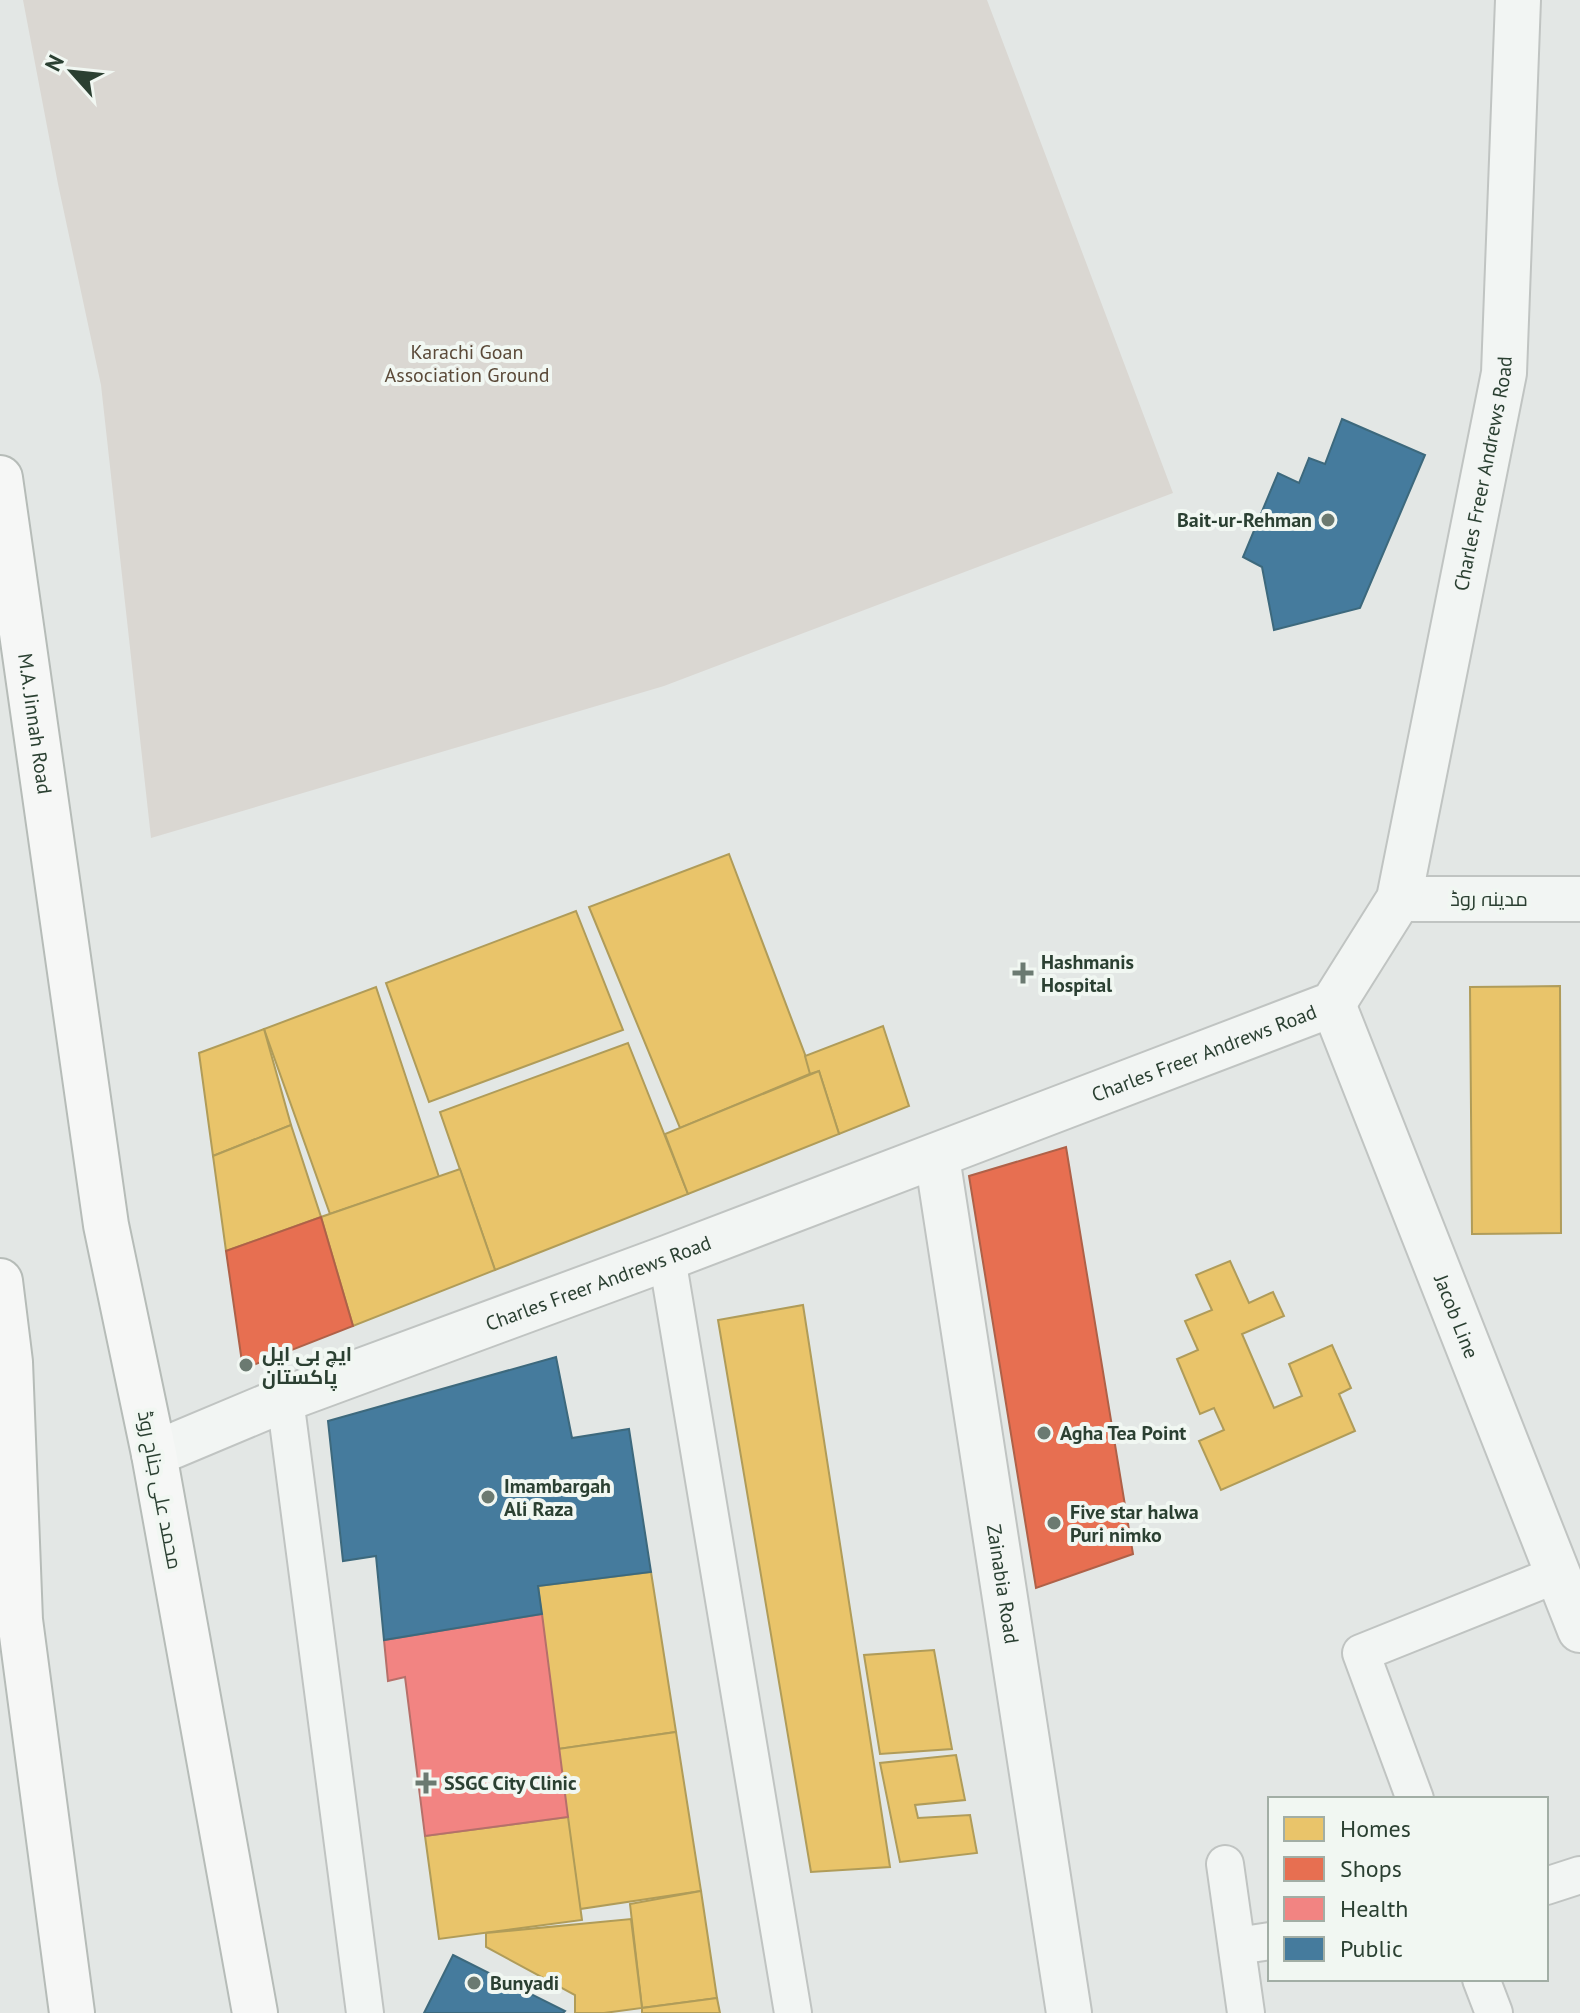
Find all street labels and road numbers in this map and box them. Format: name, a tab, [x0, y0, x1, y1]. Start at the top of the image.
street label: Charles Freer Andrews Road	[1448, 356, 1518, 593]
street label: M.A. Jinnah Road	[12, 651, 58, 796]
street label: مدینہ روڈ	[1450, 886, 1528, 912]
street label: Charles Freer Andrews Road	[1088, 999, 1320, 1108]
street label: Charles Freer Andrews Road	[482, 1229, 715, 1337]
street label: Jacob Line	[1428, 1270, 1485, 1362]
street label: محمد علی جناح روڈ	[131, 1408, 188, 1572]
street label: Zainabia Road	[981, 1522, 1025, 1645]

